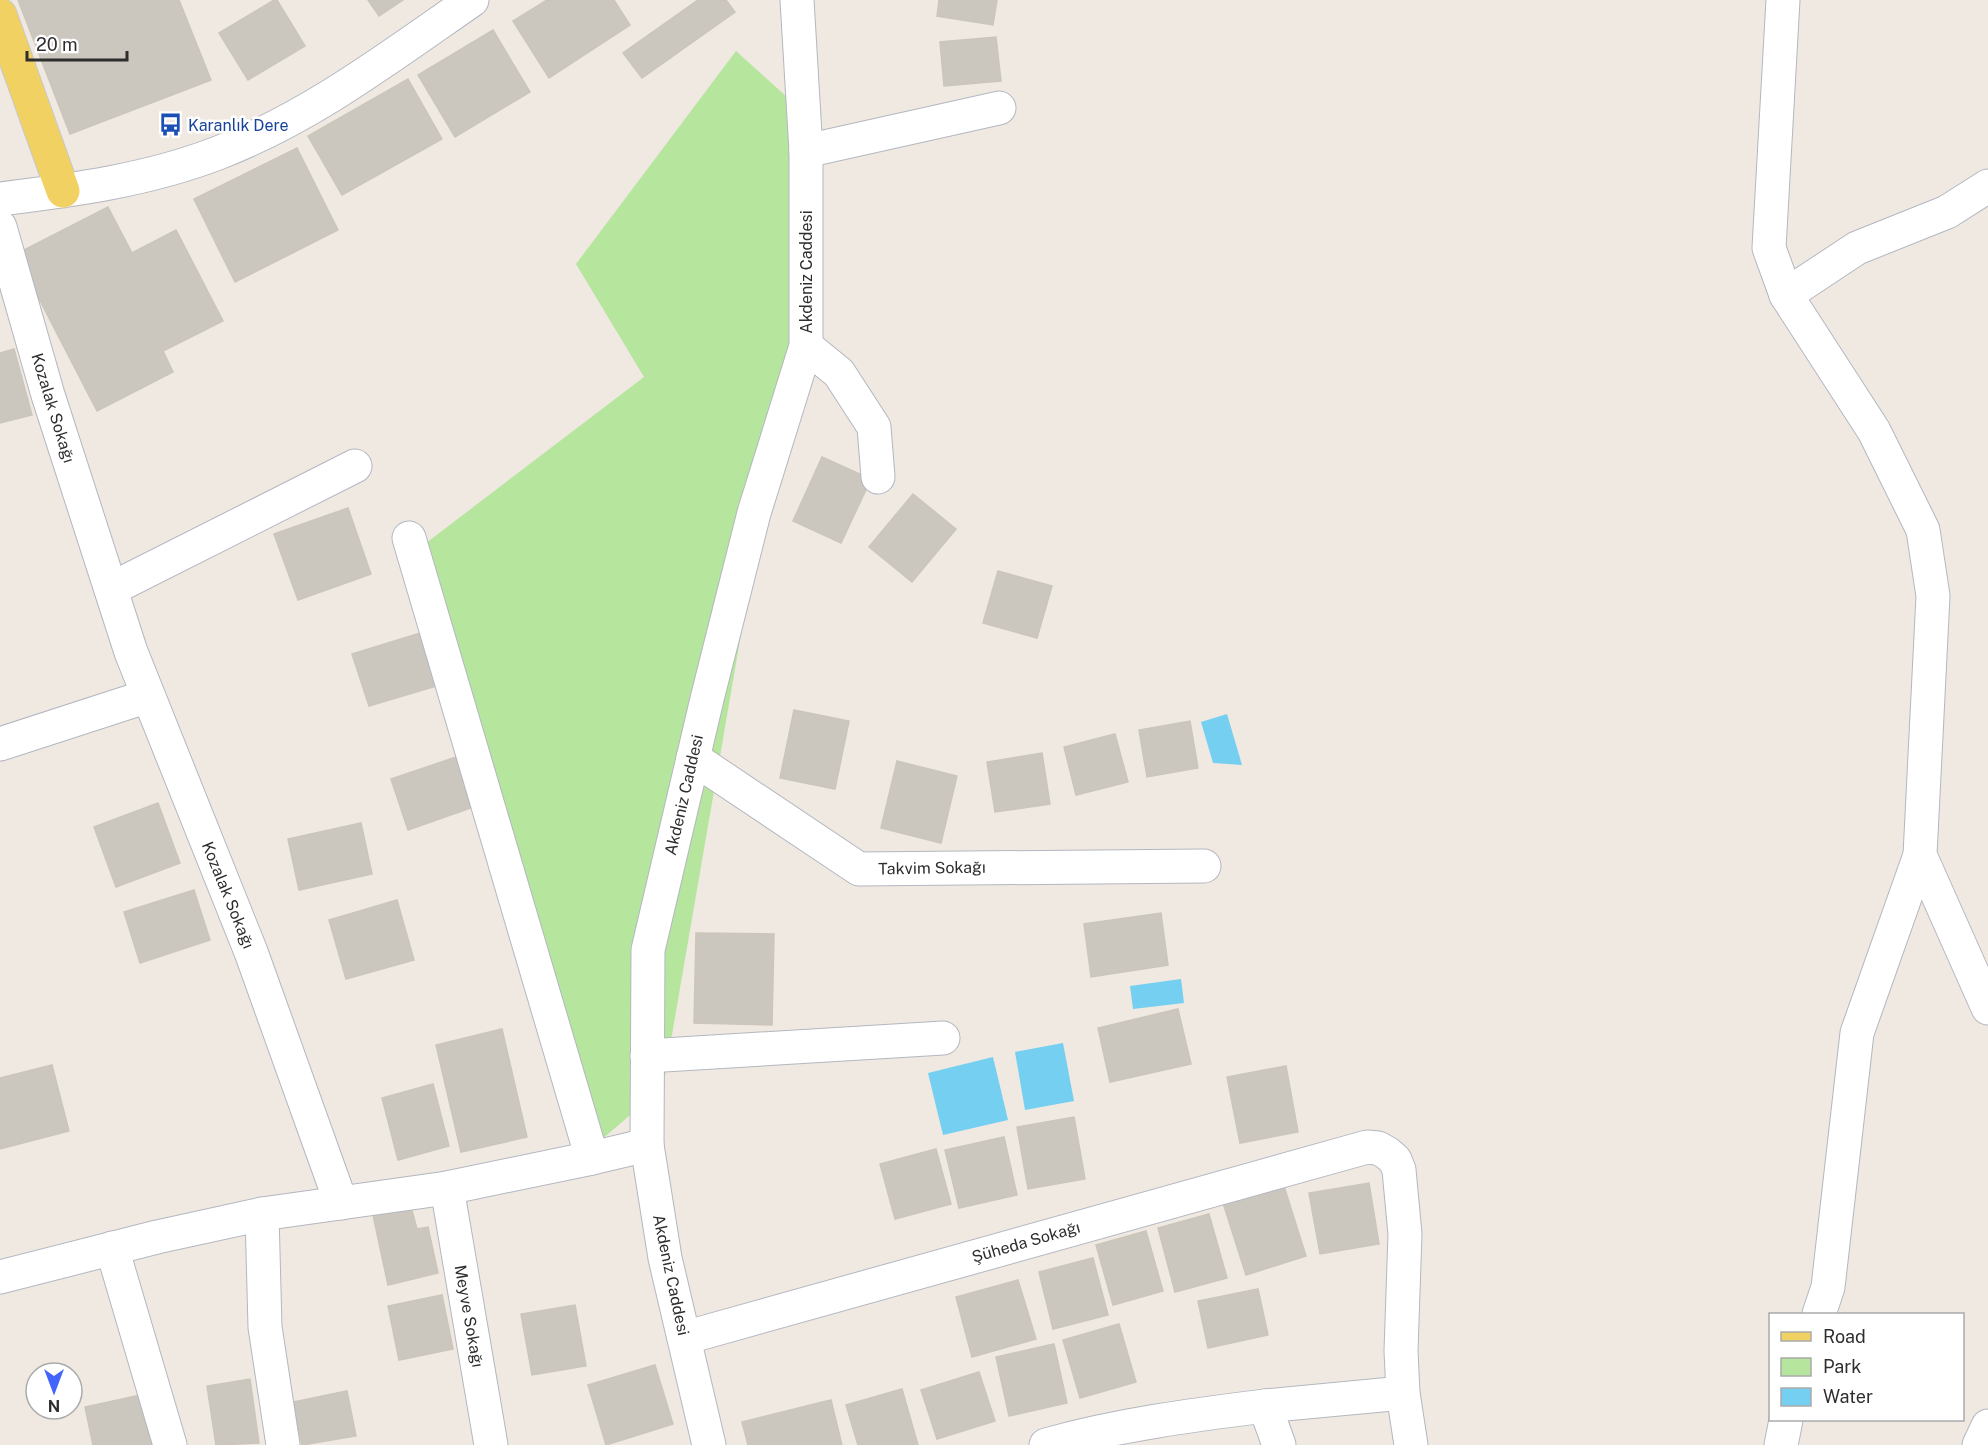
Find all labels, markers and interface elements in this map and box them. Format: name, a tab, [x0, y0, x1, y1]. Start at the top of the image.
scale bar	[27, 24, 128, 62]
text: 20 m	[36, 34, 78, 55]
bus stop icon: Karanlık Dere	[157, 112, 183, 138]
place label: Karanlık Dere	[188, 116, 289, 135]
street label: Akdeniz Caddesi	[797, 210, 816, 334]
street label: Kozalak Sokağı	[27, 351, 79, 465]
street label: Akdeniz Caddesi	[661, 733, 707, 857]
street label: Kozalak Sokağı	[198, 839, 258, 951]
street label: Takvim Sokağı	[878, 858, 986, 878]
street label: Akdeniz Caddesi	[649, 1213, 693, 1337]
street label: Şüheda Sokağı	[970, 1217, 1082, 1267]
street label: Meyve Sokağı	[451, 1263, 487, 1369]
legend	[1769, 1313, 1964, 1421]
text: Road	[1823, 1326, 1866, 1347]
text: Park	[1823, 1356, 1861, 1377]
north arrow	[24, 1361, 84, 1421]
text: Water	[1823, 1386, 1873, 1407]
text: N	[48, 1396, 60, 1415]

